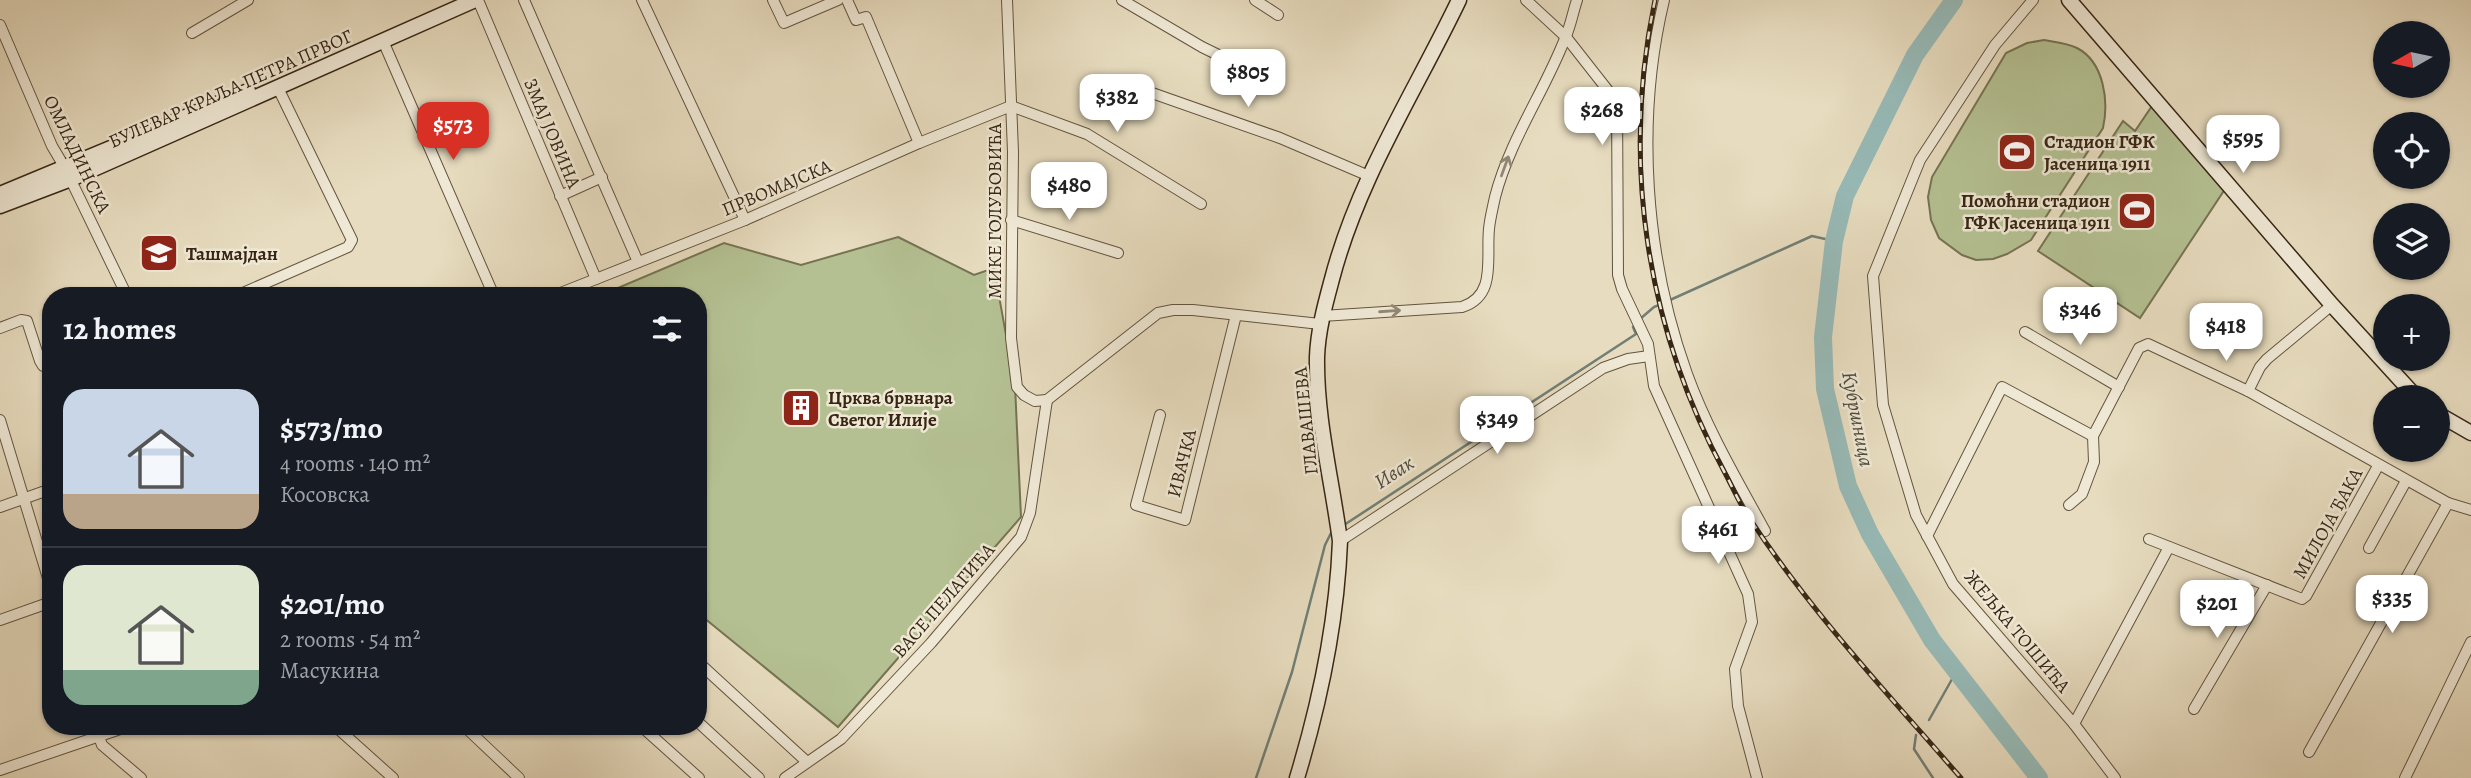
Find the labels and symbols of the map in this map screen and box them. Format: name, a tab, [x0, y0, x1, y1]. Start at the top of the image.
north arrow	[2373, 21, 2450, 98]
street label: БУЛЕВАР КРАЉА ПЕТРА ПРВОГ	[104, 23, 357, 155]
pin: $805	[1207, 50, 1289, 109]
street label: ЗМАЈ ЈОВИНА	[517, 74, 587, 193]
pin: $382	[1076, 74, 1158, 134]
pin: $268	[1561, 88, 1643, 147]
street label: ОМЛАДИНСКА	[37, 91, 117, 219]
pin: $573	[412, 102, 494, 162]
pin: $595	[2202, 116, 2284, 175]
street label: МИКЕ ГОЛУБОВИЋА	[982, 122, 1008, 299]
place label: Стадион ГФК Јасеница 1911	[2044, 129, 2155, 177]
sports icon: Стадион ГФК Јасеница 1911	[1996, 131, 2038, 173]
street label: ПРВОМАЈСКА	[718, 153, 836, 223]
one-way arrow	[1500, 156, 1512, 178]
pin: $480	[1028, 162, 1110, 222]
place label: Помоћни стадион ГФК Јасеница 1911	[1961, 188, 2110, 236]
sports icon: Помоћни стадион ГФК Јасеница 1911	[2116, 190, 2158, 232]
school or university icon: Ташмајдан	[138, 232, 180, 274]
place label: Ташмајдан	[186, 241, 278, 267]
pin: $346	[2039, 288, 2121, 347]
pin: $418	[2185, 304, 2267, 363]
one-way arrow	[1378, 305, 1401, 318]
street label: ГЛАВАШЕВА	[1287, 365, 1325, 476]
water label: Кубршница	[1835, 369, 1881, 469]
place label: Црква брвнара Светог Илије	[828, 385, 954, 433]
building icon: Црква брвнара Светог Илије	[780, 387, 822, 429]
pin: $349	[1456, 396, 1538, 456]
street label: ИВАЧКА	[1161, 425, 1203, 500]
water label: Ивак	[1369, 449, 1419, 495]
street label: МИЛОЈА ЂАКА	[2287, 463, 2369, 584]
pin: $461	[1677, 506, 1759, 566]
street label: ВАСЕ ПЕЛАГИЋА	[887, 537, 1001, 664]
street label: ЖЕЉКА ТОШИЋА	[1958, 565, 2077, 699]
pin: $335	[2351, 576, 2433, 635]
pin: $201	[2176, 580, 2258, 640]

